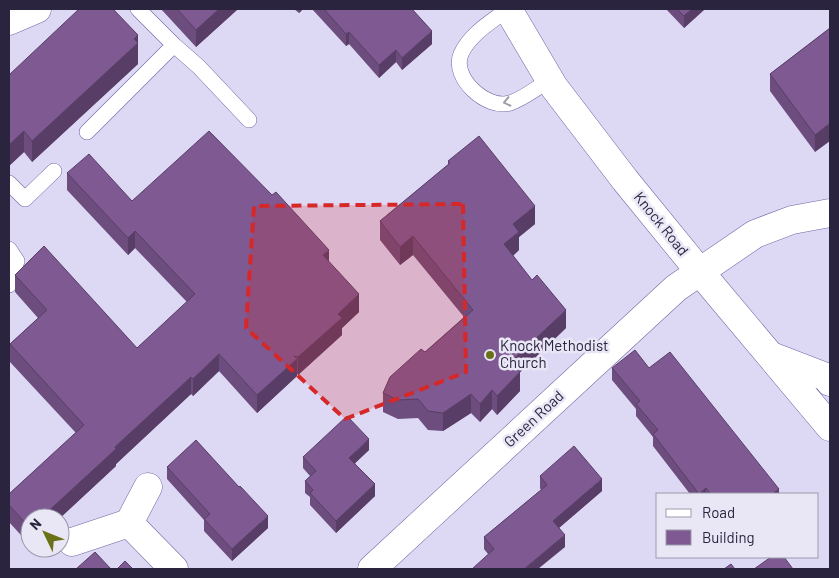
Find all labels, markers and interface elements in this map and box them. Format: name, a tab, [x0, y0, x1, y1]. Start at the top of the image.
one-way arrow	[503, 96, 512, 107]
street label: Knock Road	[631, 188, 693, 259]
place label: Knock Methodist Church	[500, 336, 609, 371]
marker: Knock Methodist Church	[484, 349, 496, 361]
street label: Green Road	[500, 386, 567, 450]
legend	[656, 493, 819, 558]
text: Road	[702, 503, 735, 521]
north arrow	[20, 508, 70, 558]
text: N	[26, 515, 45, 533]
text: Building	[702, 528, 755, 546]

